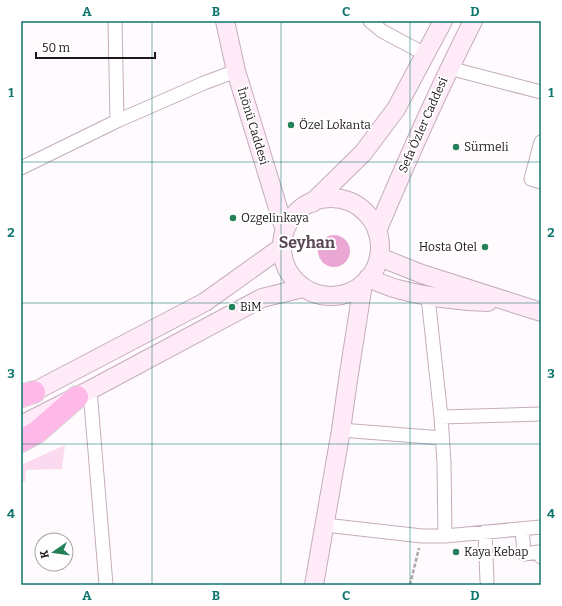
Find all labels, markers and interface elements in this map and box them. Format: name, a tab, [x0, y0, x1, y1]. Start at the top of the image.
text: A	[82, 4, 92, 19]
text: B	[212, 4, 220, 19]
text: C	[342, 4, 350, 19]
text: D	[470, 4, 480, 19]
scale bar	[36, 34, 155, 60]
text: 50 m	[42, 41, 71, 55]
street label: Sefa Özler Caddesi	[395, 74, 451, 175]
text: 1	[8, 85, 14, 100]
street label: İnönü Caddesi	[235, 85, 273, 167]
text: 1	[548, 85, 554, 100]
place label: Özel Lokanta	[299, 117, 371, 132]
marker: Özel Lokanta	[286, 120, 296, 130]
place label: Sürmeli	[464, 140, 509, 154]
marker: Sürmeli	[451, 142, 461, 152]
place label: Ozgelinkaya	[241, 211, 309, 225]
marker: Ozgelinkaya	[228, 213, 238, 223]
text: 2	[7, 225, 15, 240]
text: 2	[547, 225, 555, 240]
district label: Seyhan	[279, 233, 336, 252]
place label: Hosta Otel	[419, 240, 478, 254]
marker: Hosta Otel	[480, 242, 490, 252]
place label: BiM	[240, 300, 262, 314]
marker: BiM	[227, 302, 237, 312]
text: 3	[7, 366, 15, 381]
text: 3	[547, 366, 555, 381]
text: 4	[7, 506, 15, 521]
text: 4	[547, 506, 555, 521]
north arrow	[34, 532, 74, 572]
place label: Kaya Kebap	[464, 545, 528, 559]
marker: Kaya Kebap	[451, 547, 461, 557]
text: K	[37, 549, 52, 559]
text: A	[82, 588, 92, 603]
text: B	[212, 588, 220, 603]
text: C	[342, 588, 350, 603]
text: D	[470, 588, 480, 603]

